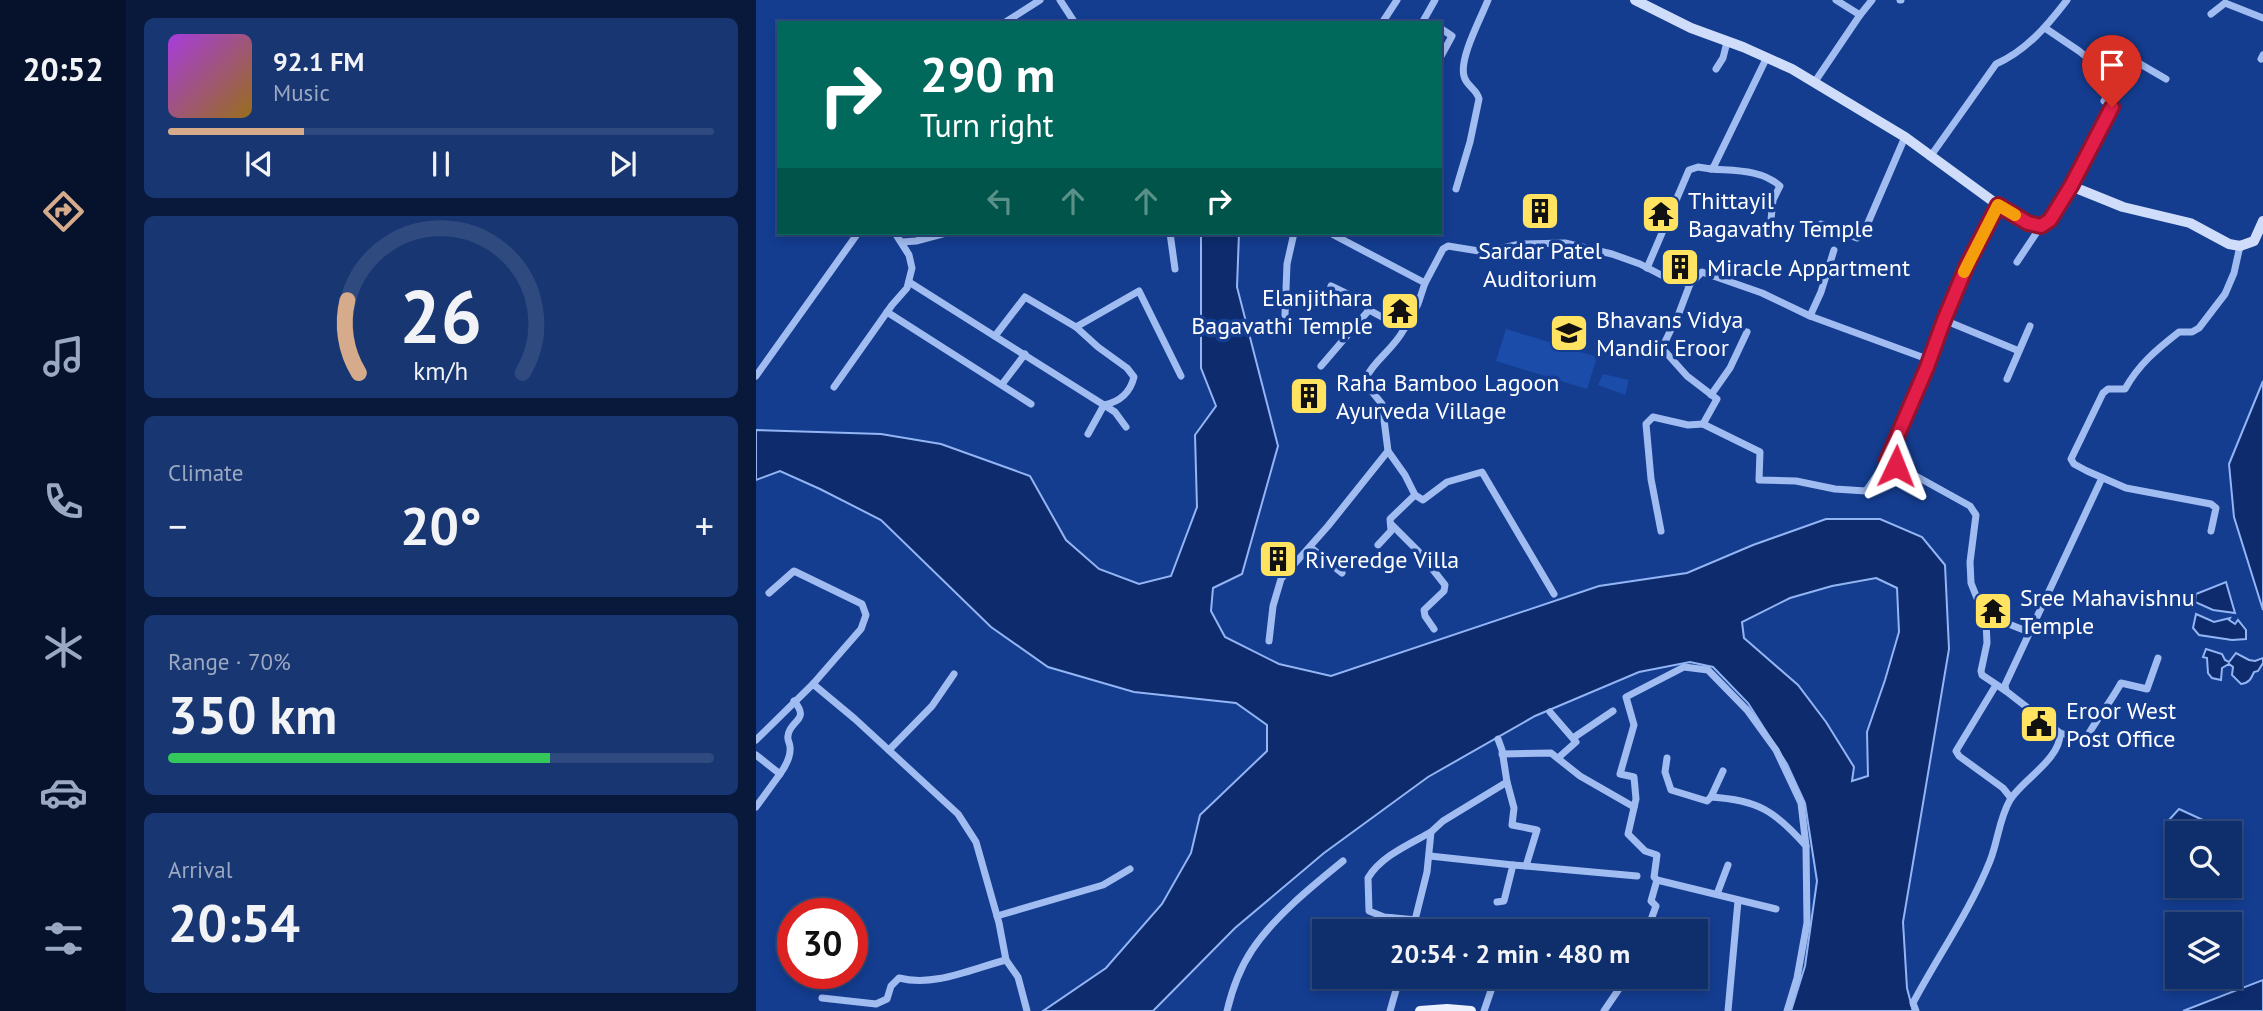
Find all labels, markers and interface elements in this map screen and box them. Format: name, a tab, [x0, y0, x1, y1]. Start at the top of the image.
pin	[2082, 35, 2142, 107]
text: 290 m	[920, 42, 1055, 106]
text: 92.1 FM	[273, 45, 364, 78]
icon: arrive	[2093, 46, 2131, 84]
text: 20:52	[22, 48, 104, 90]
icon: right	[805, 49, 896, 140]
text: Music	[273, 78, 330, 107]
text: Turn right	[920, 104, 1054, 146]
icon: previous	[240, 145, 278, 183]
icon: pause	[422, 145, 460, 183]
icon: next	[604, 145, 642, 183]
icon: left	[981, 182, 1019, 220]
icon: ahead	[1054, 182, 1092, 220]
icon: ahead	[1127, 182, 1165, 220]
icon: right	[1200, 182, 1238, 220]
place label: Thittayil Bagavathy Temple	[1688, 185, 1874, 244]
icon: directions	[39, 187, 88, 236]
building icon: Sardar Patel Auditorium	[1519, 190, 1561, 232]
temple icon: Thittayil Bagavathy Temple	[1640, 193, 1682, 235]
place label: Sardar Patel Auditorium	[1478, 235, 1602, 294]
building icon: Miracle Appartment	[1659, 246, 1701, 288]
place label: Miracle Appartment	[1707, 252, 1910, 283]
text: 26	[400, 270, 482, 364]
place label: Elanjithara Bagavathi Temple	[1191, 282, 1373, 341]
temple icon: Elanjithara Bagavathi Temple	[1379, 290, 1421, 332]
place label: Bhavans Vidya Mandir Eroor	[1596, 304, 1744, 363]
school or university icon: Bhavans Vidya Mandir Eroor	[1548, 312, 1590, 354]
icon: music	[39, 332, 88, 381]
text: km/h	[414, 355, 468, 387]
place label: Raha Bamboo Lagoon Ayurveda Village	[1336, 367, 1559, 426]
building icon: Raha Bamboo Lagoon Ayurveda Village	[1288, 375, 1330, 417]
position arrow	[1859, 429, 1933, 503]
text: Climate	[168, 458, 243, 487]
icon: phone	[39, 477, 88, 526]
text: 20°	[400, 492, 482, 559]
text: −	[168, 501, 187, 550]
text: +	[695, 501, 714, 550]
building icon: Riveredge Villa	[1257, 538, 1299, 580]
place label: Riveredge Villa	[1305, 544, 1459, 575]
place label: Sree Mahavishnu Temple	[2020, 582, 2195, 641]
temple icon: Sree Mahavishnu Temple	[1972, 590, 2014, 632]
icon: climate	[39, 623, 88, 672]
text: Range · 70%	[168, 647, 291, 676]
text: 350 km	[168, 681, 337, 748]
place label: Eroor West Post Office	[2066, 695, 2176, 754]
public building icon: Eroor West Post Office	[2018, 703, 2060, 745]
icon: car	[39, 768, 88, 817]
map controls	[2165, 821, 2242, 989]
button: search	[2165, 821, 2242, 898]
text: Arrival	[168, 855, 232, 884]
text: 20:54	[168, 889, 300, 956]
speed limit sign: 30	[777, 898, 868, 989]
button: layers	[2165, 912, 2242, 989]
icon: filters	[39, 914, 88, 963]
text: 20:54 · 2 min · 480 m	[1390, 937, 1630, 970]

